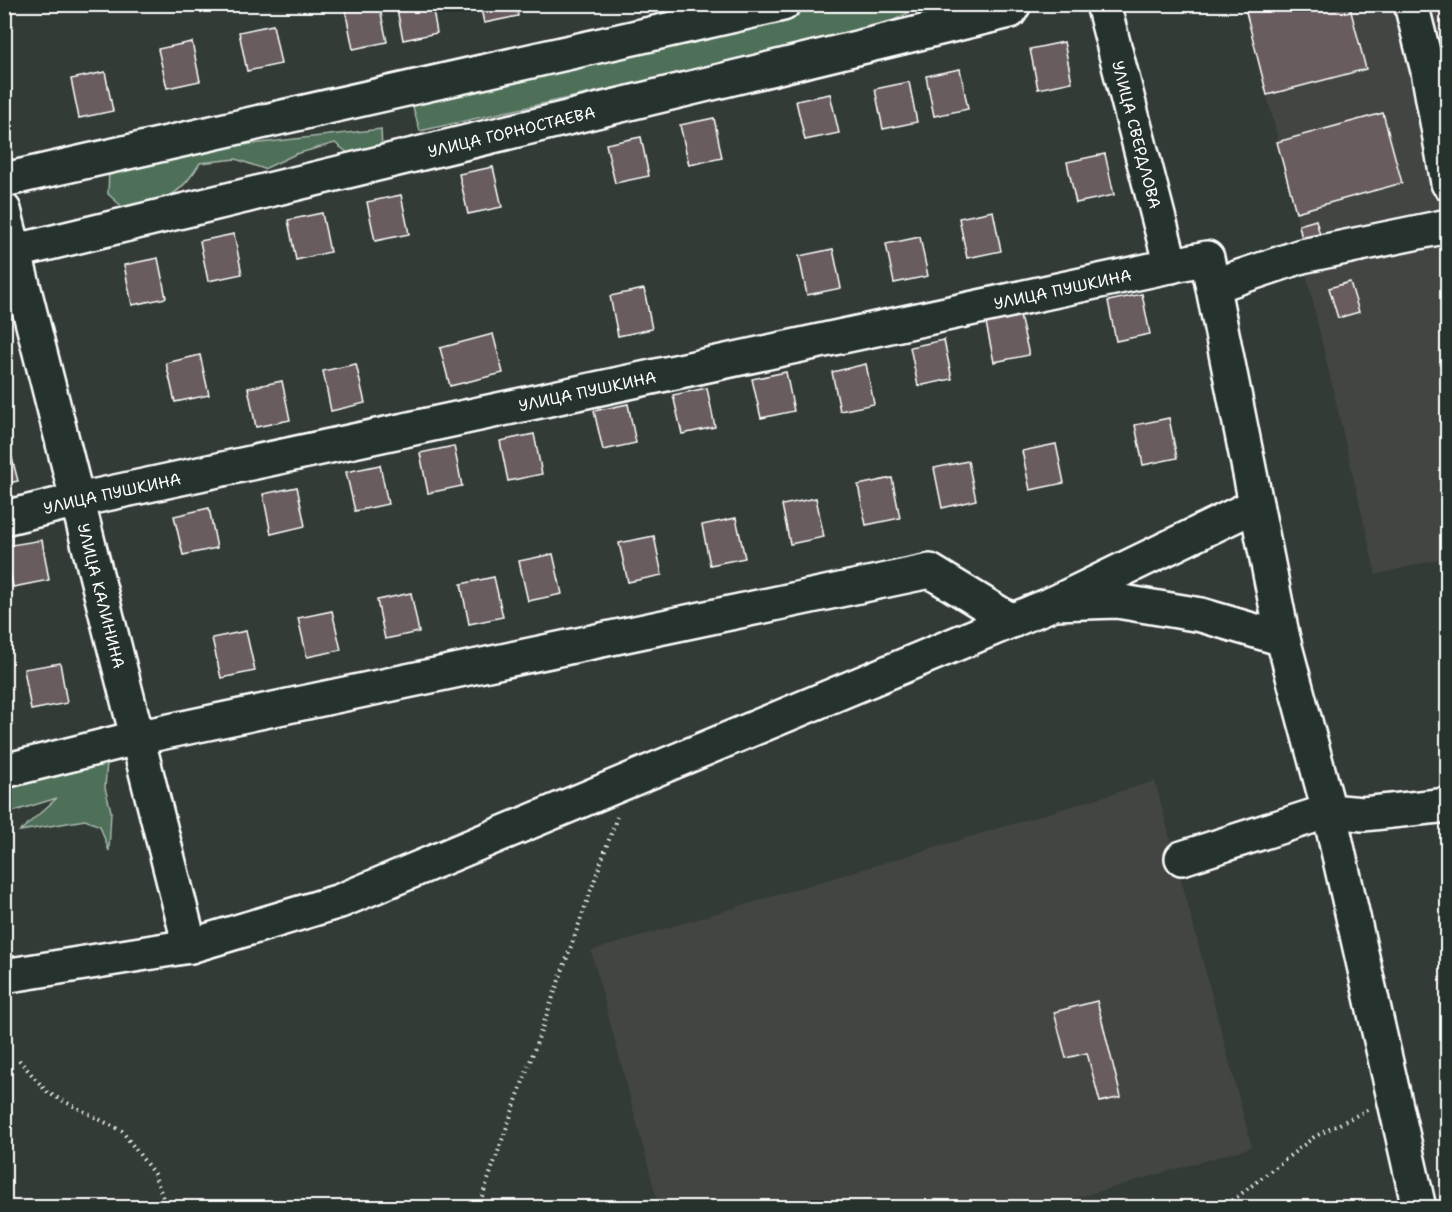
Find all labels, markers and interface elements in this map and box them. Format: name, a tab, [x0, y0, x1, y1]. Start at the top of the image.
street label: УЛИЦА СВЕРДЛОВА	[1108, 58, 1166, 211]
street label: УЛИЦА ГОРНОСТАЕВА	[426, 101, 597, 162]
street label: УЛИЦА ПУШКИНА	[992, 264, 1133, 314]
street label: УЛИЦА ПУШКИНА	[517, 366, 658, 416]
street label: УЛИЦА ПУШКИНА	[41, 468, 183, 519]
street label: УЛИЦА КАЛИНИНА	[73, 521, 130, 671]

